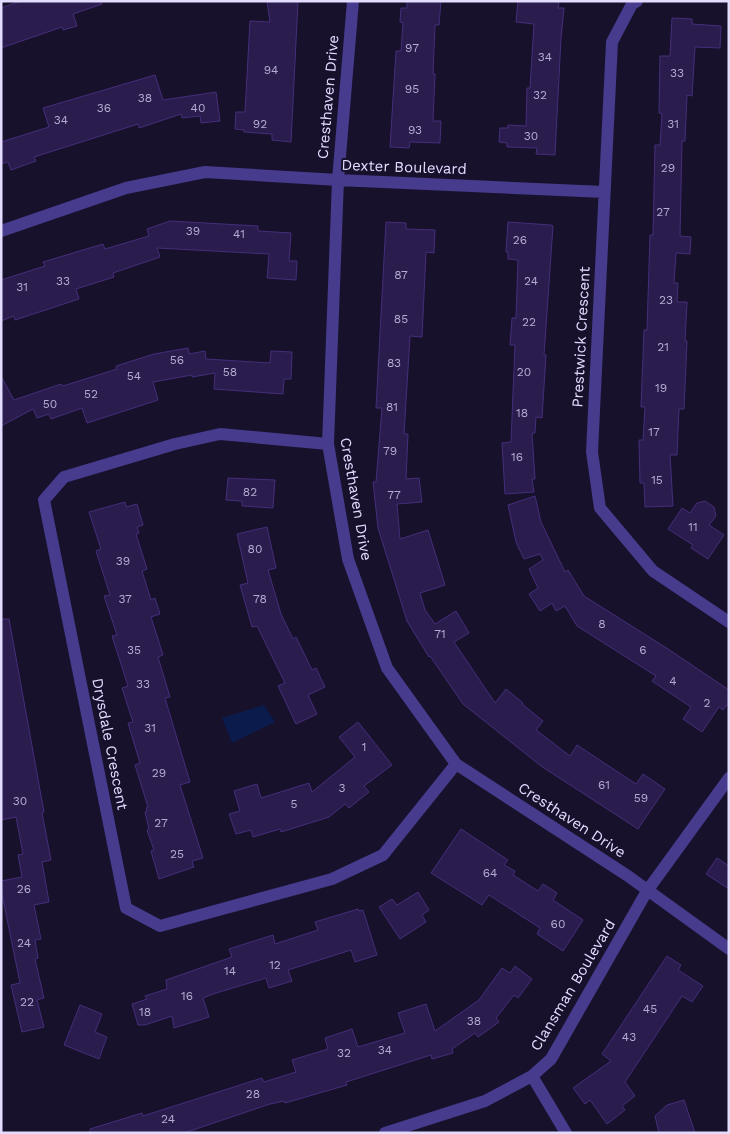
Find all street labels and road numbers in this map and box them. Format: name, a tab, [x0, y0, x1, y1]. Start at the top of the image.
street label: Cresthaven Drive	[314, 34, 342, 160]
street label: Dexter Boulevard	[341, 156, 467, 178]
street label: Prestwick Crescent	[568, 265, 594, 408]
street label: Cresthaven Drive	[336, 436, 376, 562]
street label: Drysdale Crescent	[88, 677, 132, 812]
street label: Cresthaven Drive	[515, 778, 629, 862]
street label: Clansman Boulevard	[527, 916, 619, 1054]

